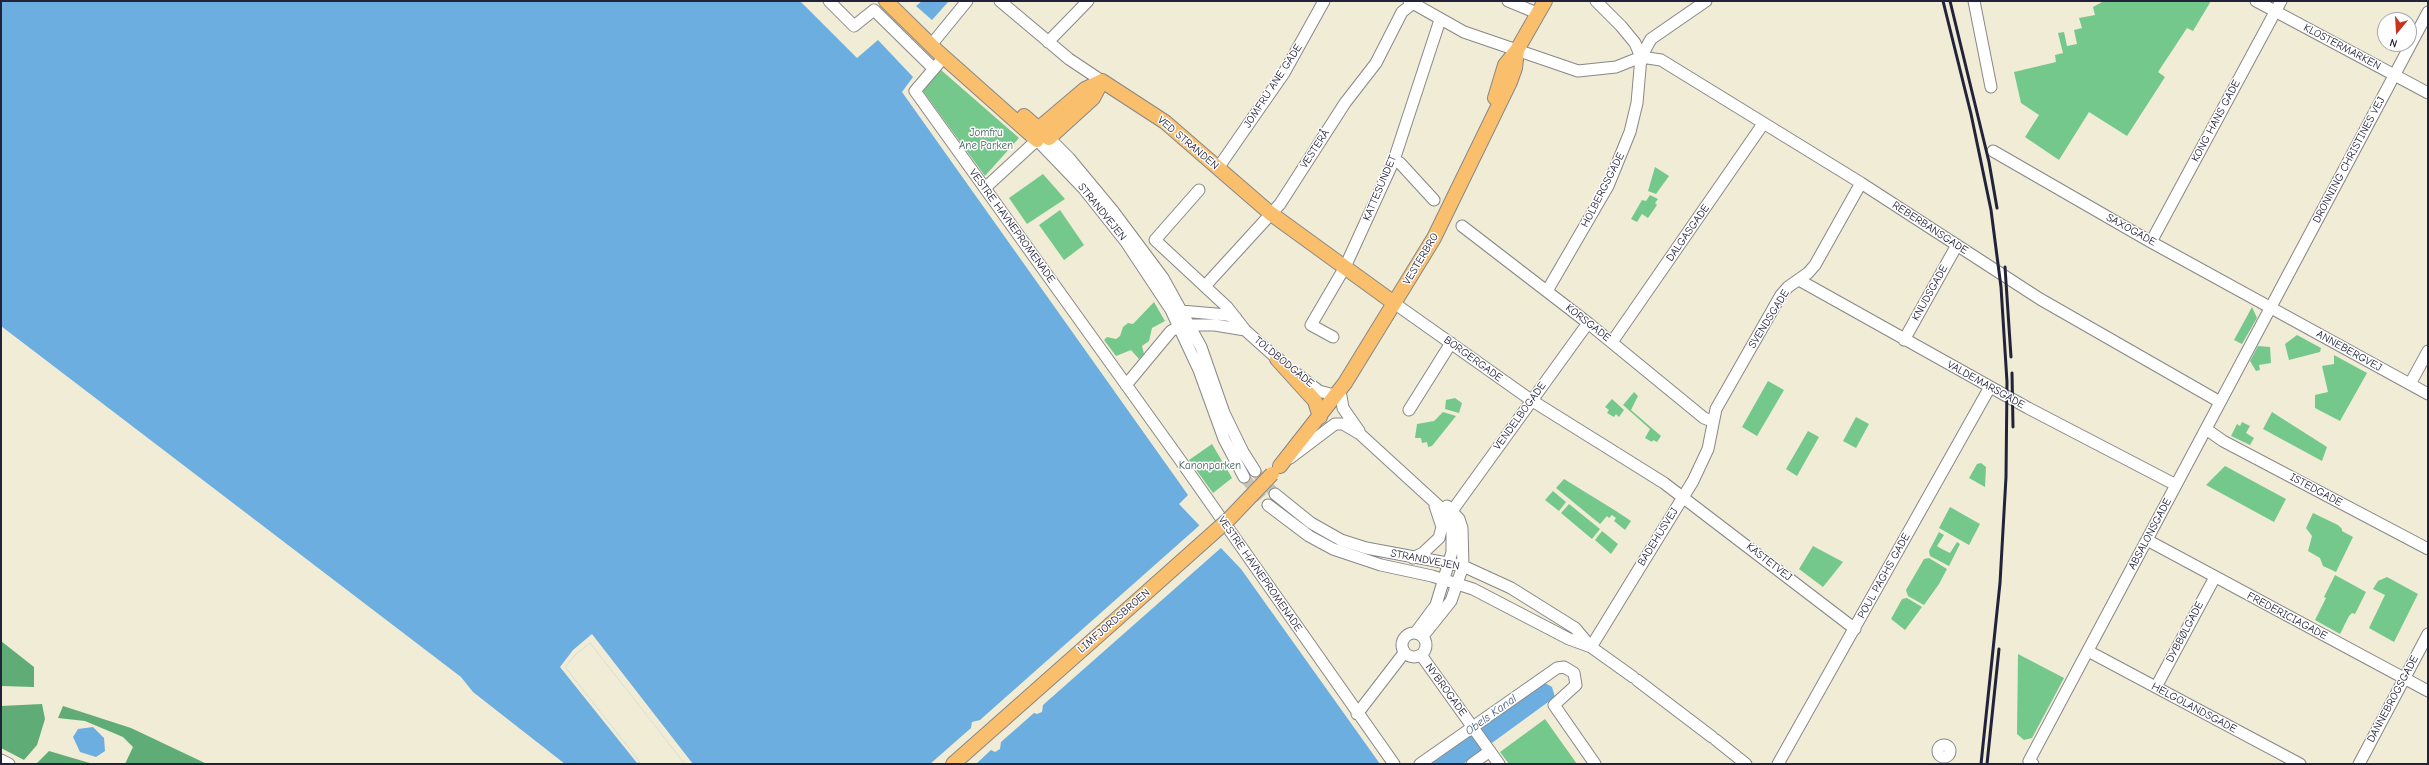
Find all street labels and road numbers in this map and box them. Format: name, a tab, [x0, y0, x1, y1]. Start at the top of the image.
street label: KLOSTERMARKEN	[2301, 21, 2383, 73]
street label: JOMFRU ANE GADE	[1241, 42, 1305, 130]
street label: KONG HANS GADE	[2189, 78, 2243, 164]
street label: DRONNING CHRISTINES VEJ	[2310, 95, 2388, 225]
street label: VED STRANDEN	[1155, 114, 1221, 172]
street label: VESTERÅ	[1298, 127, 1332, 171]
street label: HOLBERGSGADE	[1578, 150, 1628, 230]
street label: KATTESUNDET	[1360, 153, 1400, 223]
street label: VESTRE HAVNEPROMENADE	[966, 166, 1058, 286]
street label: STRANDVEJEN	[1075, 181, 1129, 243]
street label: REBERBANSGADE	[1890, 199, 1970, 257]
street label: DALGASGADE	[1663, 202, 1713, 264]
street label: SAXOGADE	[2104, 211, 2158, 249]
street label: VESTERBRO	[1400, 231, 1442, 287]
street label: KNUDSGADE	[1909, 263, 1951, 323]
street label: SVENDSGADE	[1746, 287, 1792, 351]
street label: KORSGADE	[1563, 301, 1613, 345]
street label: ANNEBERGVEJ	[2314, 328, 2384, 374]
street label: BORGERGADE	[1441, 333, 1505, 385]
street label: TOLDBODGADE	[1251, 334, 1317, 390]
street label: VALDEMARSGADE	[1945, 358, 2027, 412]
street label: VENDELBOGADE	[1491, 380, 1549, 452]
street label: ISTEDGADE	[2288, 471, 2344, 509]
street label: ABSALONSGADE	[2126, 496, 2174, 572]
street label: BADEHUSVEJ	[1635, 506, 1681, 568]
street label: VESTRE HAVNEPROMENADE	[1215, 514, 1305, 634]
street label: POUL PAGHS GADE	[1855, 531, 1913, 621]
street label: KASTETVEJ	[1744, 540, 1794, 584]
street label: STRANDVEJEN	[1389, 547, 1461, 573]
street label: LIMFJORDSBROEN	[1075, 586, 1153, 656]
street label: FREDERICIAGADE	[2245, 589, 2329, 643]
street label: DYBBØLGADE	[2164, 599, 2206, 665]
street label: DANNEBROGSGADE	[2364, 653, 2422, 745]
street label: NYBROGADE	[1422, 661, 1470, 719]
street label: HELGOLANDSGADE	[2149, 680, 2239, 736]

